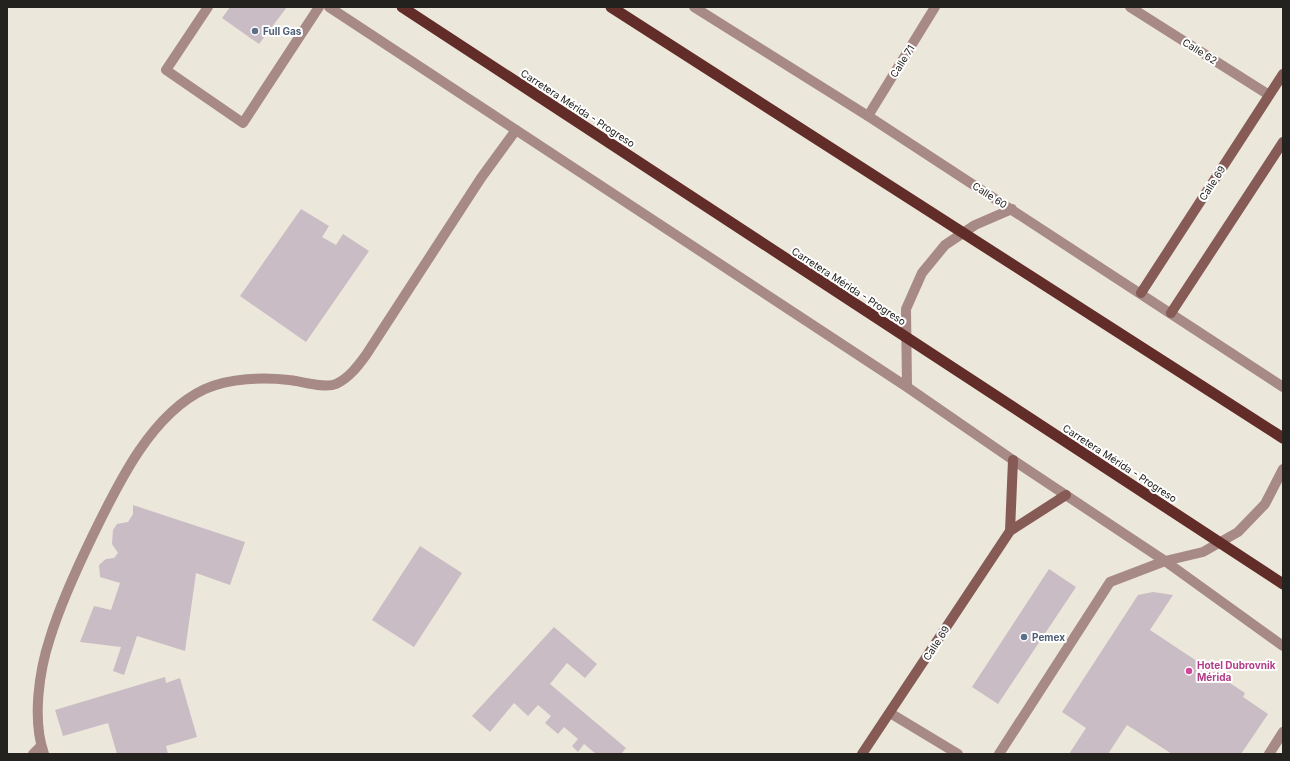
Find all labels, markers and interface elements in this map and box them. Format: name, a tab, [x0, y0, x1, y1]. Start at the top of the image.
place label: Full Gas	[263, 25, 302, 37]
marker: Full Gas	[250, 26, 260, 36]
street label: Calle 62	[1180, 36, 1220, 66]
street label: Calle 71	[887, 42, 917, 80]
street label: Carretera Mérida - Progreso	[519, 67, 637, 149]
street label: Calle 69	[1196, 163, 1228, 203]
street label: Calle 60	[970, 179, 1010, 211]
street label: Carretera Mérida - Progreso	[790, 245, 908, 327]
street label: Carretera Mérida - Progreso	[1061, 422, 1179, 504]
street label: Calle 69	[920, 623, 952, 663]
place label: Pemex	[1032, 631, 1065, 643]
marker: Pemex	[1019, 632, 1029, 642]
place label: Hotel Dubrovnik Mérida	[1197, 659, 1276, 683]
marker: Hotel Dubrovnik Mérida	[1184, 666, 1194, 676]

